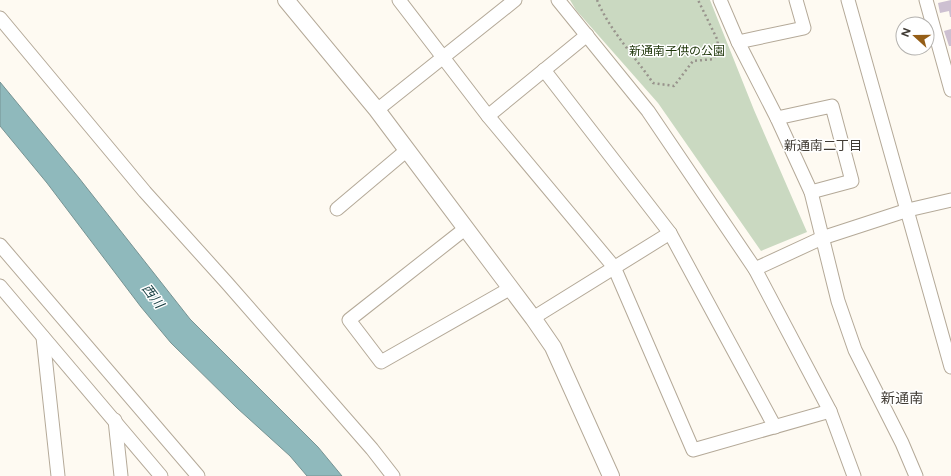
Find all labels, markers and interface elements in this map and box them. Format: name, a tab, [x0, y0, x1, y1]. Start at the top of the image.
north arrow	[895, 16, 935, 56]
text: N	[899, 26, 914, 39]
park label: 新通南子供の公園	[629, 44, 725, 58]
district label: 新通南二丁目	[784, 138, 862, 153]
water label: 西川	[139, 281, 168, 312]
district label: 新通南	[881, 390, 923, 407]

